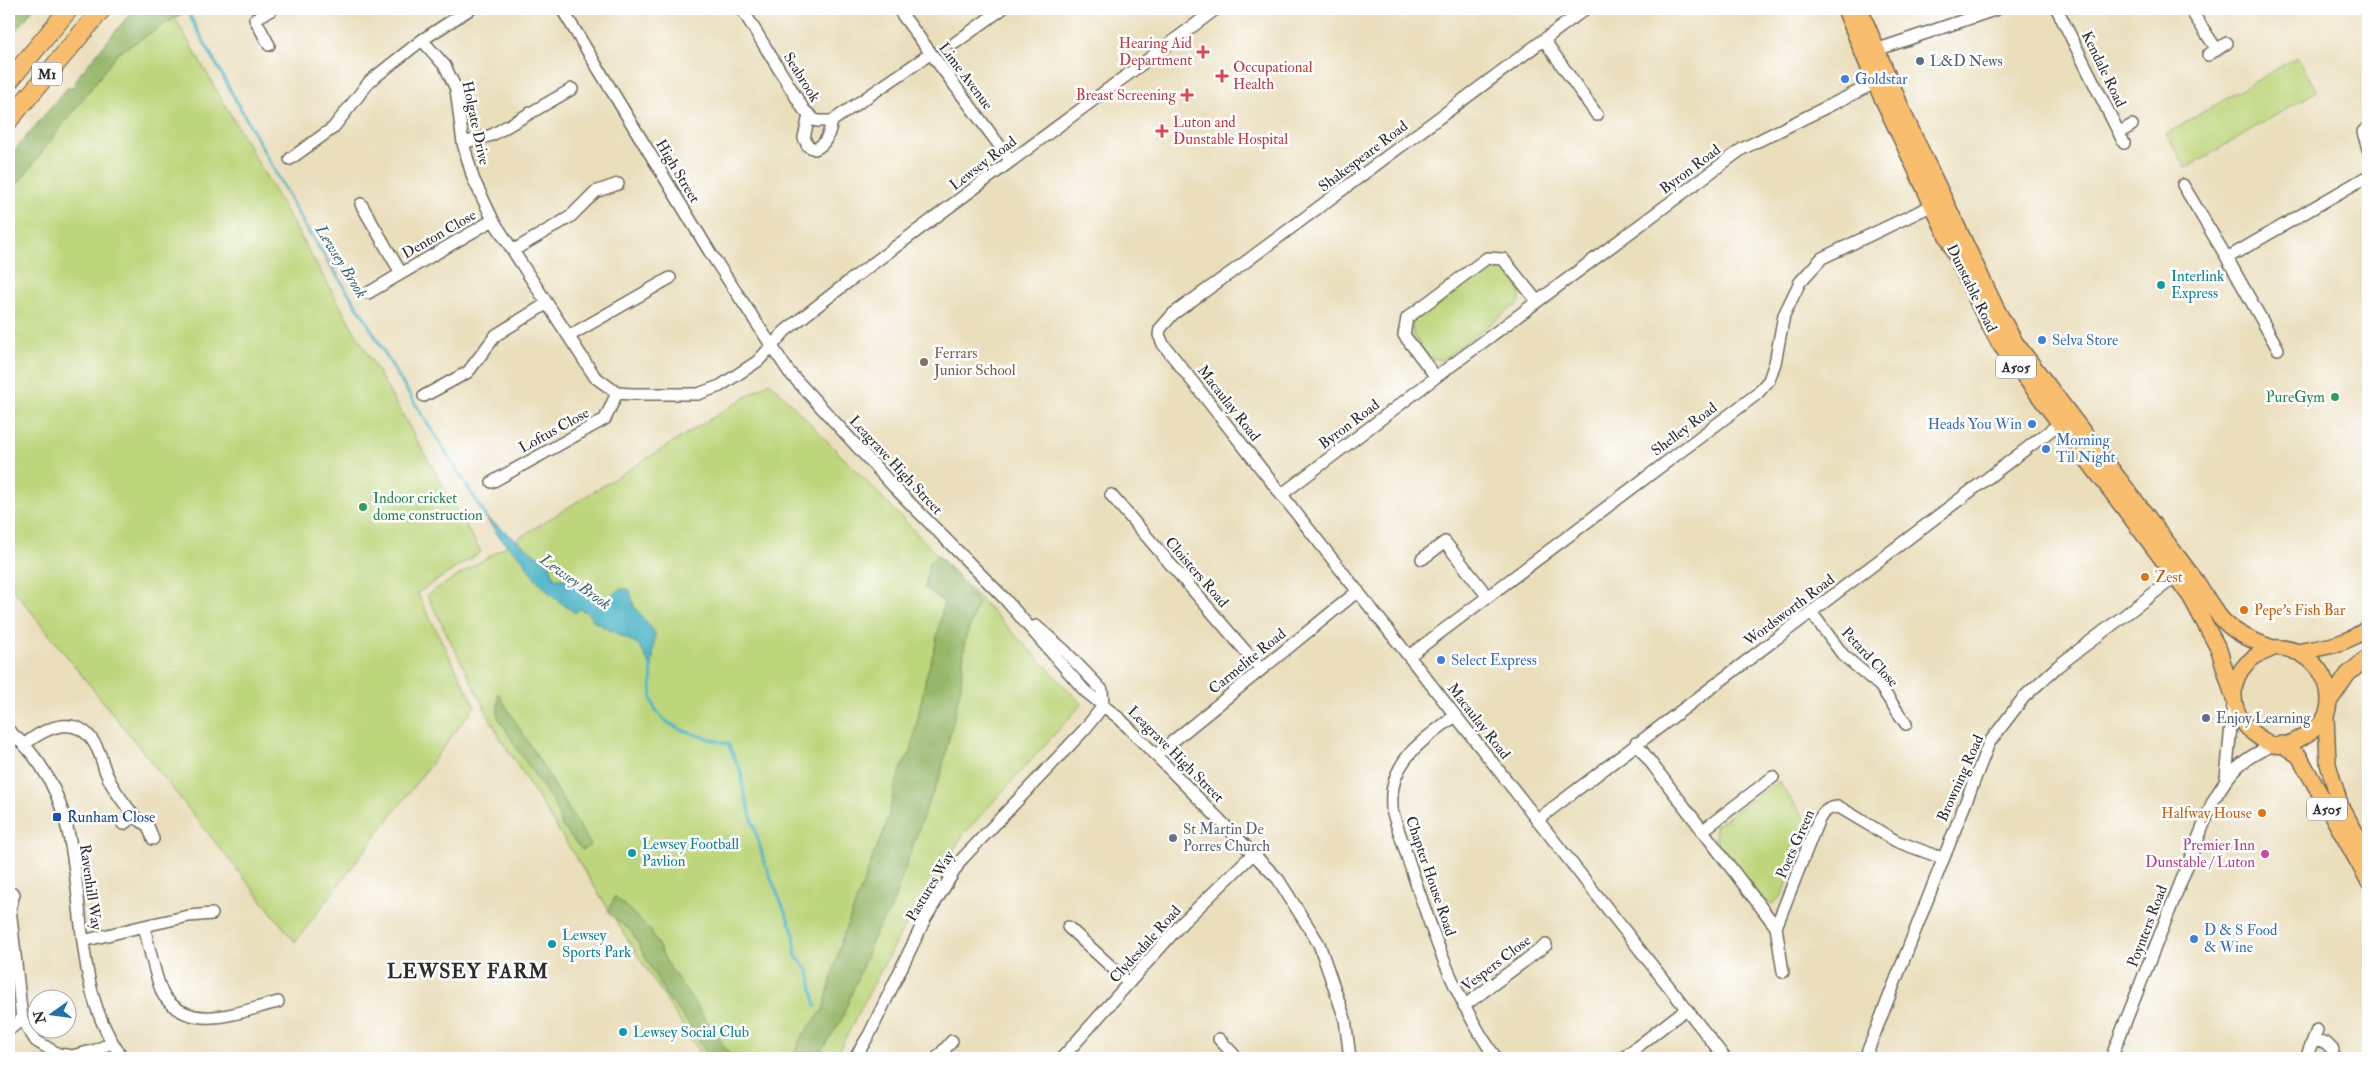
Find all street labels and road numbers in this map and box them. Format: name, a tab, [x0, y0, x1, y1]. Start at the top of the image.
street label: Kendale Road	[2077, 28, 2130, 111]
street label: Lime Avenue	[934, 39, 997, 114]
street label: Seabrook	[779, 49, 824, 106]
road number: M1	[32, 62, 62, 86]
street label: Holgate Drive	[457, 79, 494, 167]
street label: Shakespeare Road	[1315, 116, 1413, 197]
street label: Lewsey Road	[946, 132, 1021, 195]
street label: High Street	[651, 136, 704, 207]
street label: Byron Road	[1656, 140, 1725, 198]
street label: Denton Close	[399, 206, 480, 263]
street label: Dunstable Road	[1942, 241, 2001, 336]
road number: A505	[1996, 356, 2036, 378]
street label: Macaulay Road	[1193, 361, 1265, 446]
street label: Byron Road	[1315, 395, 1384, 453]
street label: Shelley Road	[1648, 398, 1721, 460]
street label: Loftus Close	[516, 403, 593, 457]
street label: Leagrave High Street	[845, 412, 947, 519]
street label: Cloisters Road	[1161, 533, 1233, 612]
street label: Wordsworth Road	[1740, 570, 1839, 651]
street label: Petard Close	[1837, 623, 1902, 691]
street label: Carmelite Road	[1205, 624, 1290, 698]
street label: Macaulay Road	[1443, 679, 1515, 764]
street label: Leagrave High Street	[1123, 702, 1228, 807]
street label: Browning Road	[1933, 731, 1988, 825]
road number: A505	[2307, 798, 2347, 821]
street label: Poets Green	[1772, 807, 1819, 882]
street label: Chapter House Road	[1400, 814, 1460, 939]
street label: Ravenhill Way	[75, 843, 106, 932]
street label: Pastures Way	[902, 847, 959, 925]
street label: Poynters Road	[2123, 882, 2172, 970]
street label: Clydesdale Road	[1105, 901, 1186, 987]
street label: Vespers Close	[1458, 931, 1535, 996]

